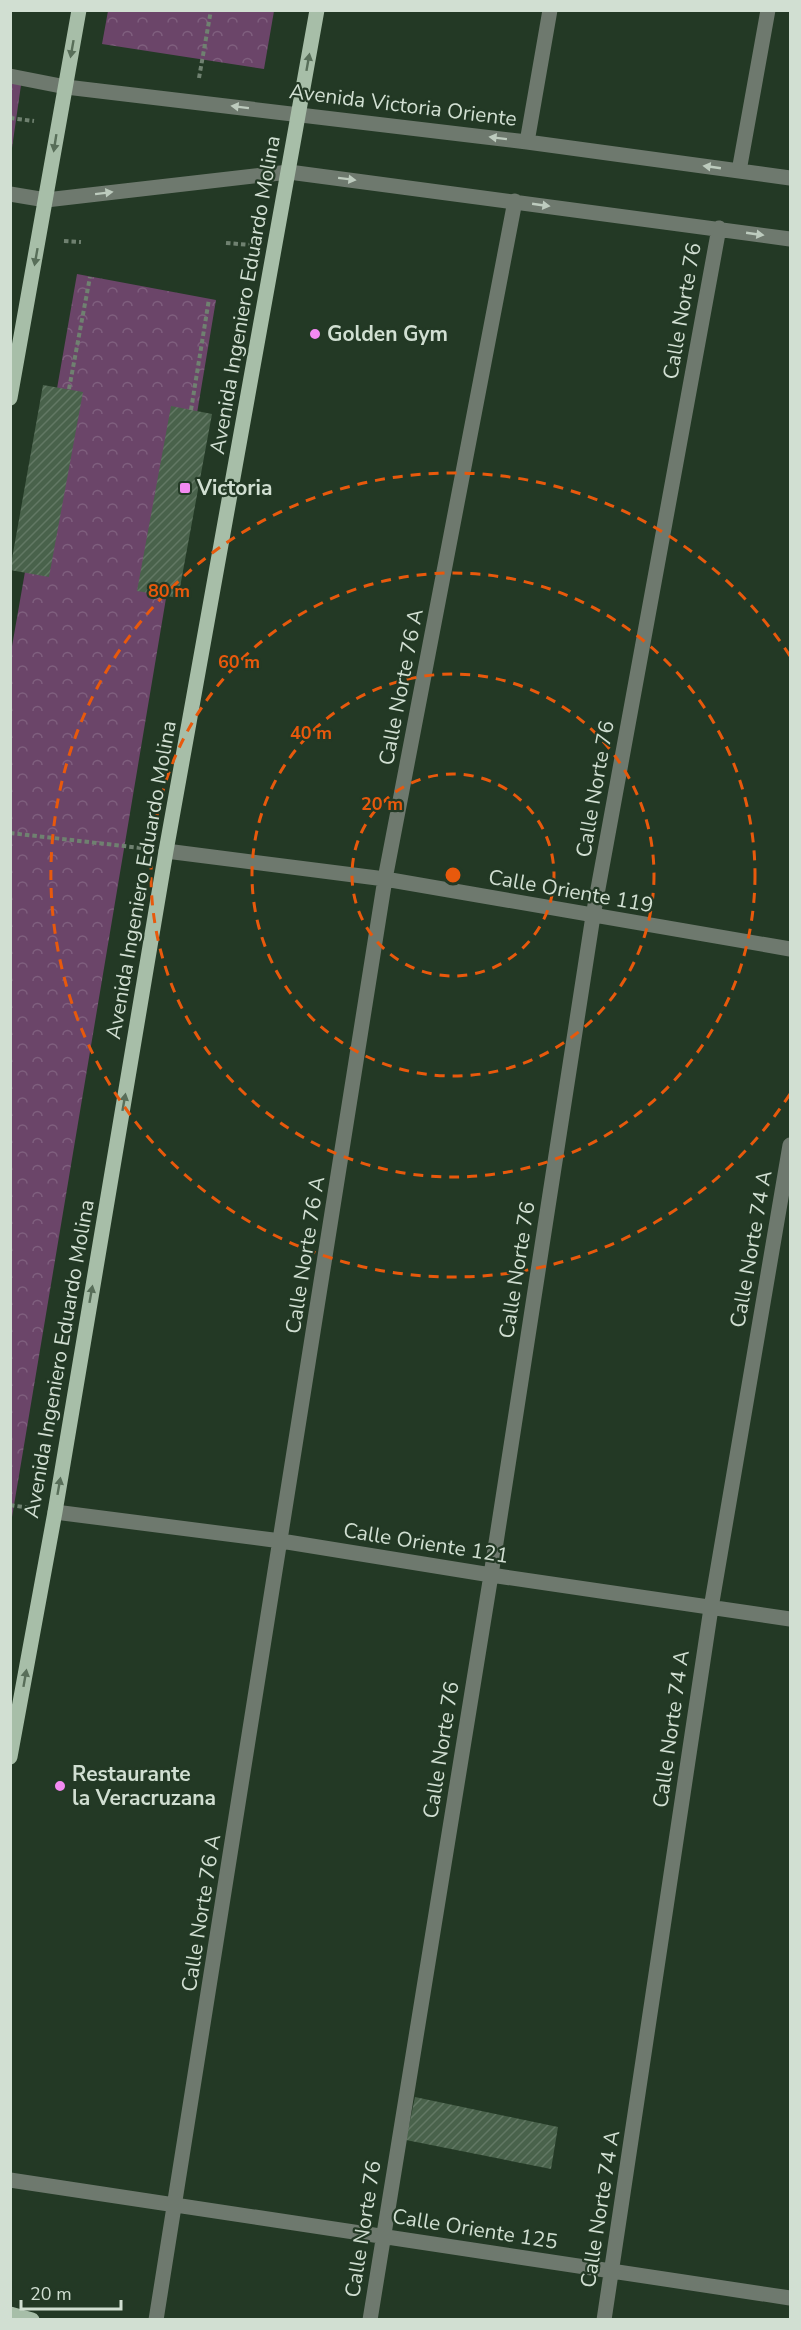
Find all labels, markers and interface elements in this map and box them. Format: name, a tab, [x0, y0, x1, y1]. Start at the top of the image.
one-way arrow	[67, 39, 76, 58]
one-way arrow	[304, 52, 313, 71]
street label: Avenida Victoria Oriente	[288, 77, 518, 133]
one-way arrow	[231, 102, 250, 111]
street label: Avenida Ingeniero Eduardo Molina	[203, 133, 287, 457]
one-way arrow	[488, 133, 507, 143]
one-way arrow	[50, 134, 59, 153]
one-way arrow	[702, 162, 721, 171]
one-way arrow	[338, 175, 357, 184]
one-way arrow	[95, 188, 114, 198]
one-way arrow	[531, 200, 550, 209]
one-way arrow	[745, 229, 764, 238]
street label: Calle Norte 76	[656, 241, 708, 381]
one-way arrow	[31, 248, 40, 267]
place label: Golden Gym	[327, 320, 448, 348]
marker: Golden Gym	[308, 327, 322, 341]
place label: Victoria	[196, 474, 272, 502]
marker: Victoria	[178, 481, 192, 495]
text: 80 m	[148, 579, 190, 603]
street label: Calle Norte 76 A	[372, 606, 430, 768]
text: 60 m	[218, 650, 260, 674]
street label: Avenida Ingeniero Eduardo Molina	[99, 718, 183, 1042]
street label: Calle Norte 76	[569, 719, 621, 859]
text: 40 m	[290, 721, 332, 745]
text: 20 m	[361, 792, 403, 816]
street label: Calle Oriente 119	[486, 863, 656, 919]
centre of rings	[443, 865, 463, 885]
one-way arrow	[120, 1092, 129, 1111]
street label: Calle Norte 74 A	[723, 1168, 779, 1330]
street label: Calle Norte 76 A	[279, 1174, 331, 1336]
street label: Avenida Ingeniero Eduardo Molina	[17, 1197, 101, 1521]
street label: Calle Norte 76	[492, 1200, 542, 1340]
one-way arrow	[87, 1285, 96, 1304]
one-way arrow	[55, 1477, 64, 1496]
street label: Calle Oriente 121	[341, 1516, 511, 1570]
street label: Calle Norte 74 A	[646, 1648, 696, 1810]
one-way arrow	[21, 1669, 30, 1688]
street label: Calle Norte 76	[416, 1680, 466, 1820]
place label: Restaurante la Veracruzana	[72, 1760, 216, 1812]
marker: Restaurante la Veracruzana	[53, 1779, 67, 1793]
street label: Calle Norte 76 A	[175, 1832, 227, 1994]
street label: Calle Norte 74 A	[574, 2128, 626, 2290]
street label: Calle Norte 76	[338, 2159, 388, 2299]
street label: Calle Oriente 125	[390, 2202, 560, 2256]
scale bar	[21, 2273, 122, 2311]
text: 20 m	[30, 2282, 72, 2306]

